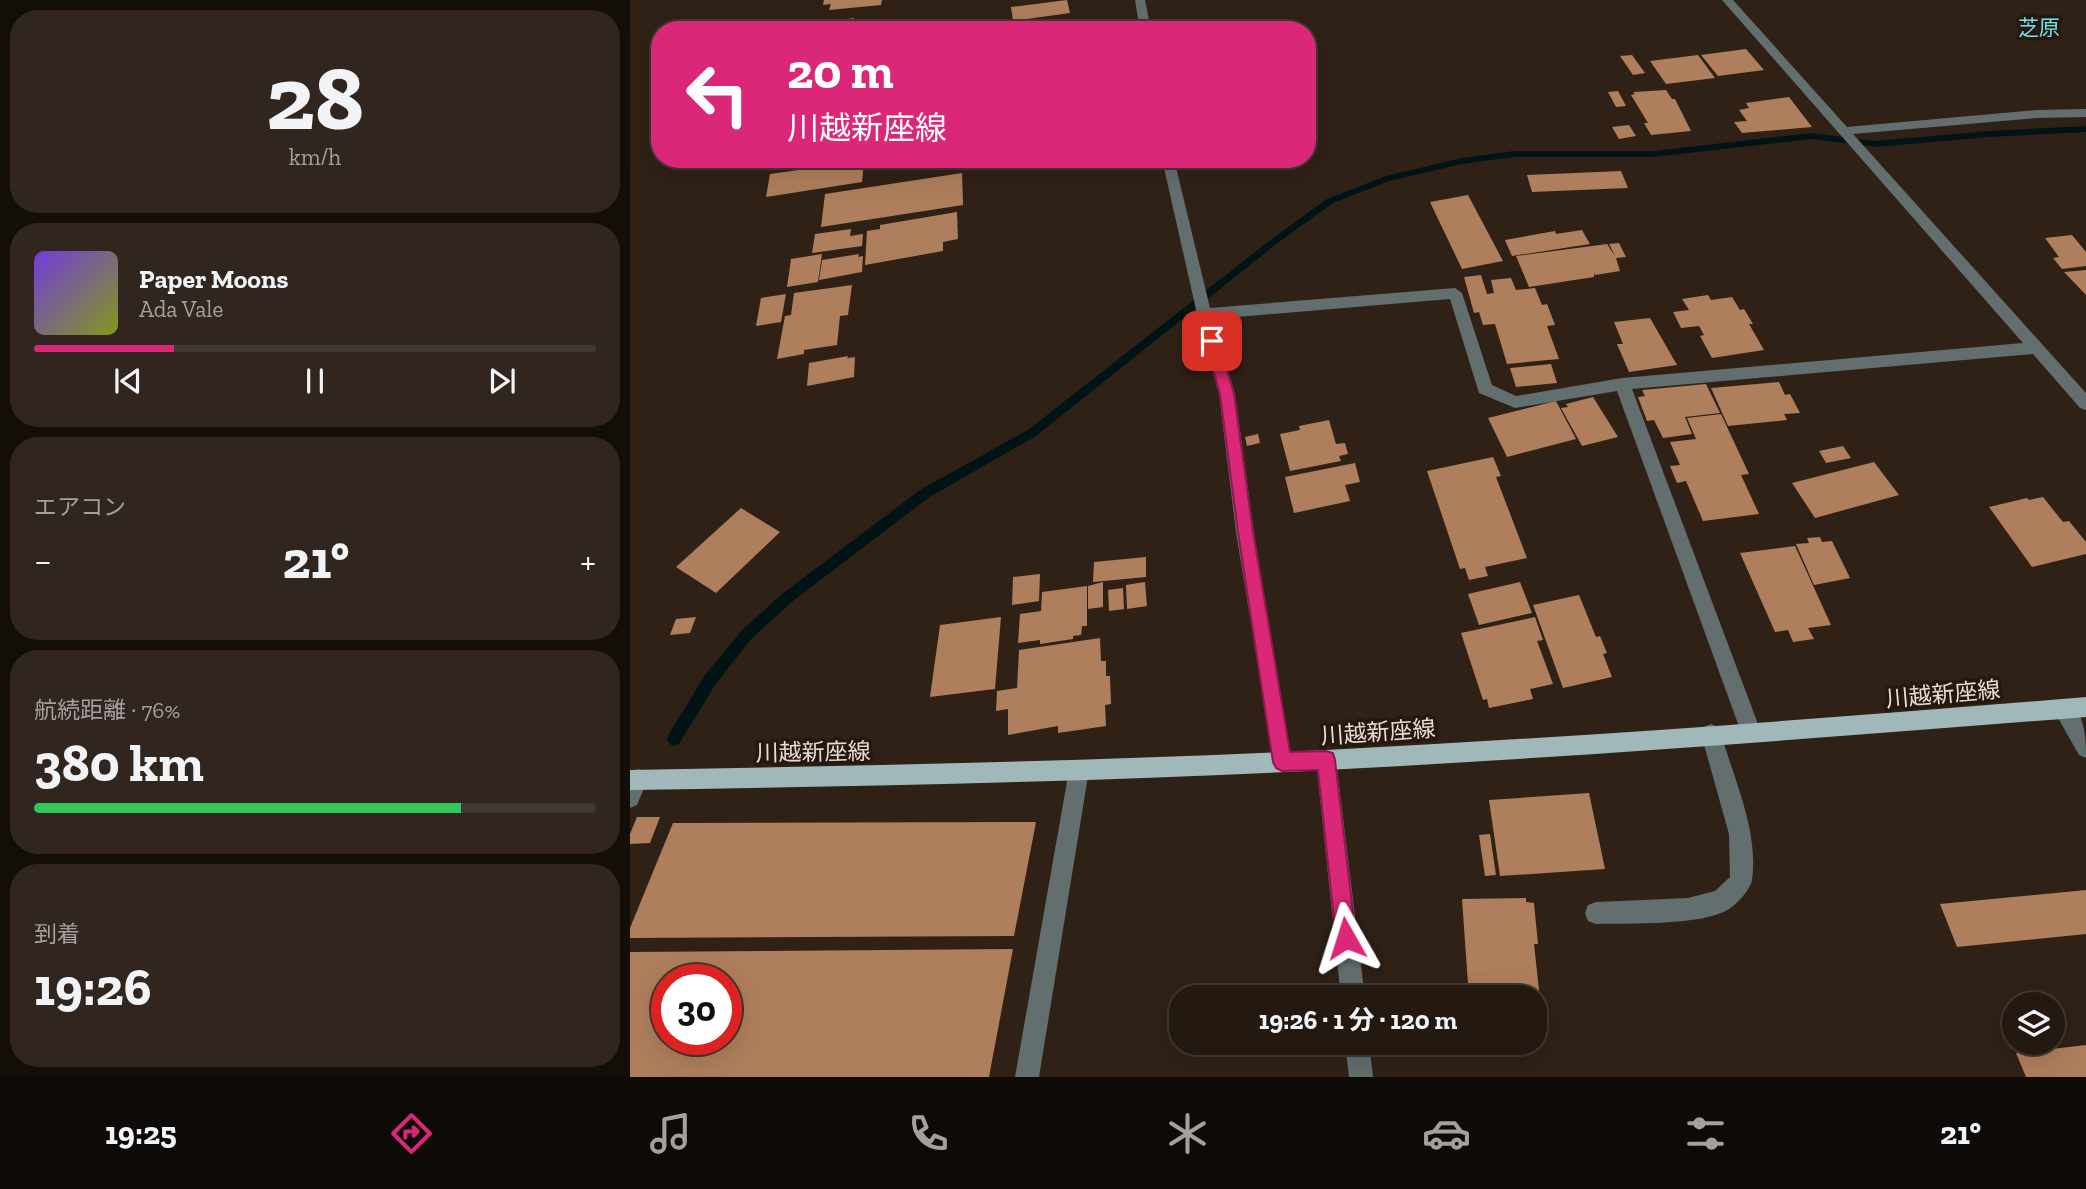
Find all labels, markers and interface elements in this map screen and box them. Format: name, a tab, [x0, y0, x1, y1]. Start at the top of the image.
district label: 芝原	[2018, 15, 2060, 40]
text: 20 m	[787, 42, 894, 101]
text: 28	[266, 43, 364, 152]
icon: left	[672, 49, 763, 140]
text: 川越新座線	[787, 109, 947, 147]
text: km/h	[289, 143, 341, 171]
text: Paper Moons	[139, 263, 288, 295]
text: Ada Vale	[139, 295, 223, 323]
pin	[1182, 311, 1242, 371]
icon: arrive	[1193, 322, 1231, 360]
icon: previous	[109, 362, 147, 400]
icon: pause	[296, 362, 334, 400]
icon: next	[483, 362, 521, 400]
text: エアコン	[34, 493, 126, 521]
text: 21°	[282, 529, 349, 591]
text: −	[34, 538, 52, 584]
text: +	[580, 538, 596, 584]
street label: 川越新座線	[1884, 675, 2002, 713]
text: 航続距離 · 76%	[34, 696, 180, 724]
street label: 川越新座線	[1320, 714, 1436, 750]
text: 380 km	[34, 732, 204, 794]
street label: 川越新座線	[755, 737, 871, 767]
position arrow	[1309, 901, 1383, 975]
text: 到着	[34, 920, 80, 948]
text: 19:26	[34, 956, 152, 1018]
speed limit sign: 30	[651, 964, 742, 1055]
map controls	[2002, 992, 2065, 1055]
button: layers	[2002, 992, 2065, 1055]
text: 19:26 · 1 分 · 120 m	[1259, 1004, 1457, 1036]
icon: directions	[387, 1109, 436, 1158]
icon: music	[646, 1109, 695, 1158]
icon: phone	[904, 1109, 953, 1158]
icon: climate	[1163, 1109, 1212, 1158]
icon: car	[1422, 1109, 1471, 1158]
icon: filters	[1681, 1109, 1730, 1158]
text: 19:25	[105, 1114, 177, 1152]
text: 21°	[1940, 1114, 1981, 1152]

